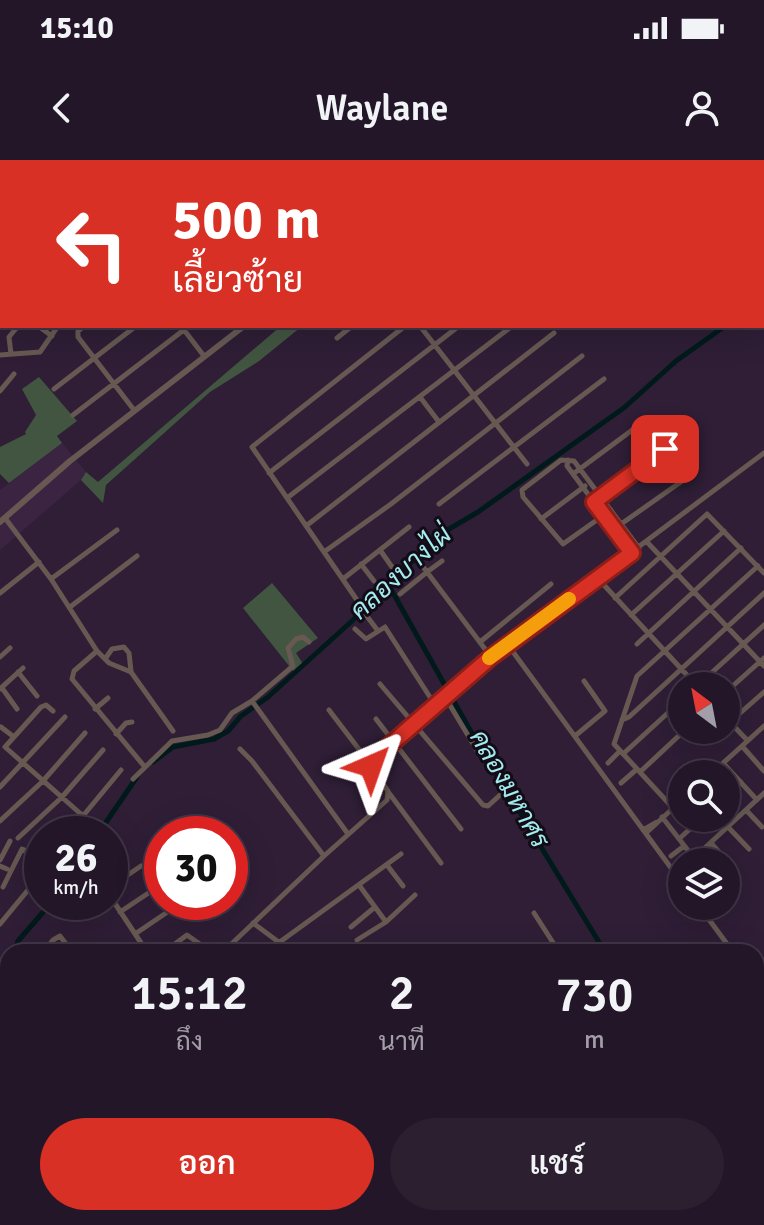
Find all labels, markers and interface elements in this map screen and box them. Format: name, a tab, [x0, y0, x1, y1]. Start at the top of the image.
text: 15:10	[40, 10, 114, 47]
icon: back	[40, 86, 84, 130]
text: Waylane	[316, 86, 448, 131]
icon: person	[680, 86, 724, 130]
text: 500 m	[172, 185, 320, 254]
icon: left	[40, 192, 144, 296]
text: เลี้ยวซ้าย	[172, 258, 303, 303]
pin	[631, 415, 699, 483]
icon: arrive	[643, 427, 687, 471]
water label: คลองบางไผ่	[343, 517, 460, 627]
north arrow	[668, 672, 740, 744]
map controls	[668, 672, 740, 920]
position arrow	[329, 724, 413, 808]
water label: คลองมหาศร	[462, 724, 556, 855]
button: search	[668, 760, 740, 832]
speed limit sign: 30	[144, 816, 248, 920]
text: 26	[54, 833, 98, 883]
button: layers	[668, 848, 740, 920]
text: km/h	[53, 875, 99, 900]
text: 15:12	[131, 964, 248, 1023]
text: 2	[389, 964, 415, 1023]
text: 730	[556, 966, 633, 1025]
text: m	[584, 1024, 605, 1056]
text: ถึง	[176, 1026, 203, 1058]
text: นาที	[379, 1026, 425, 1058]
button: ออก	[40, 1118, 374, 1210]
button: แชร์	[390, 1118, 724, 1210]

